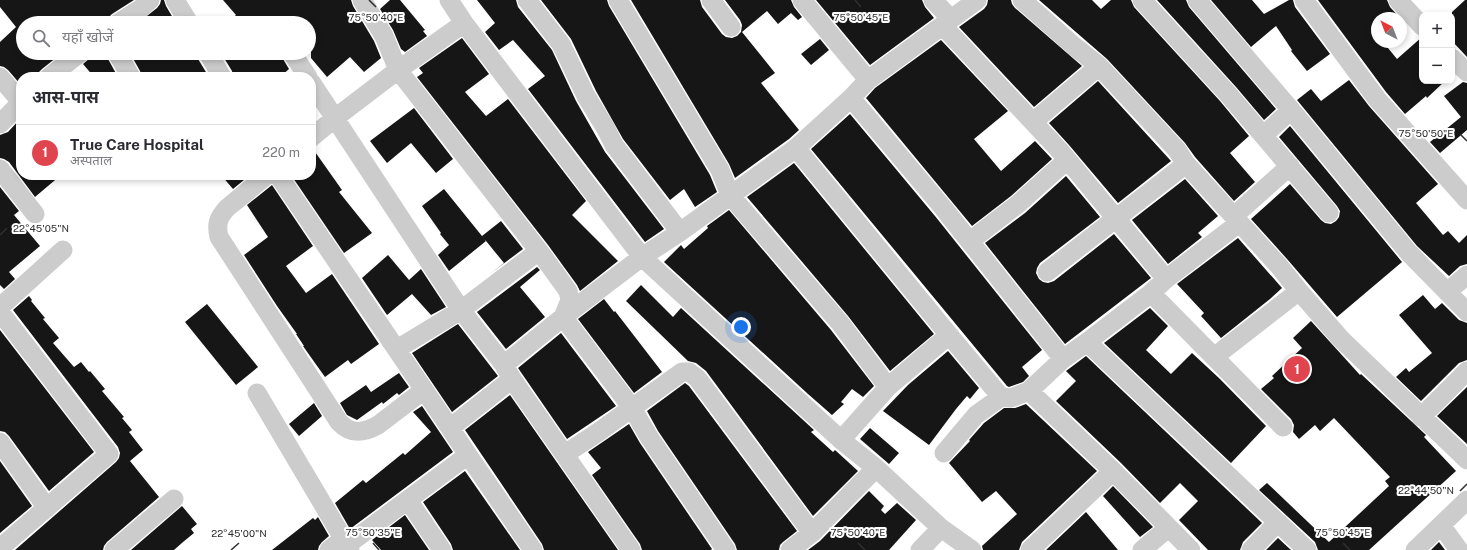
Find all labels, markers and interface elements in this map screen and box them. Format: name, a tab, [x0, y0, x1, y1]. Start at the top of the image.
text: 75°50'40"E	[349, 11, 403, 23]
text: 75°50'45"E	[833, 11, 889, 23]
north arrow	[1371, 12, 1407, 48]
map controls	[1419, 12, 1455, 84]
button: +	[1419, 12, 1455, 48]
search box	[16, 16, 316, 60]
icon: search	[30, 27, 52, 49]
text: यहाँ खोजें	[62, 28, 113, 45]
button: −	[1419, 48, 1455, 84]
text: आस-पास	[32, 87, 99, 107]
text: 75°50'50"E	[1398, 127, 1454, 139]
text: True Care Hospital	[70, 136, 204, 153]
text: 1	[42, 145, 48, 160]
text: 220 m	[262, 145, 300, 160]
text: अस्पताल	[70, 153, 112, 168]
text: 22°45'05"N	[13, 222, 69, 234]
your location	[731, 317, 751, 337]
pin: 1	[1284, 354, 1310, 384]
text: 22°44'50"N	[1398, 484, 1454, 496]
text: 75°50'35"E	[345, 526, 401, 538]
text: 75°50'40"E	[831, 526, 885, 538]
text: 75°50'45"E	[1315, 526, 1371, 538]
text: 22°45'00"N	[211, 527, 267, 539]

